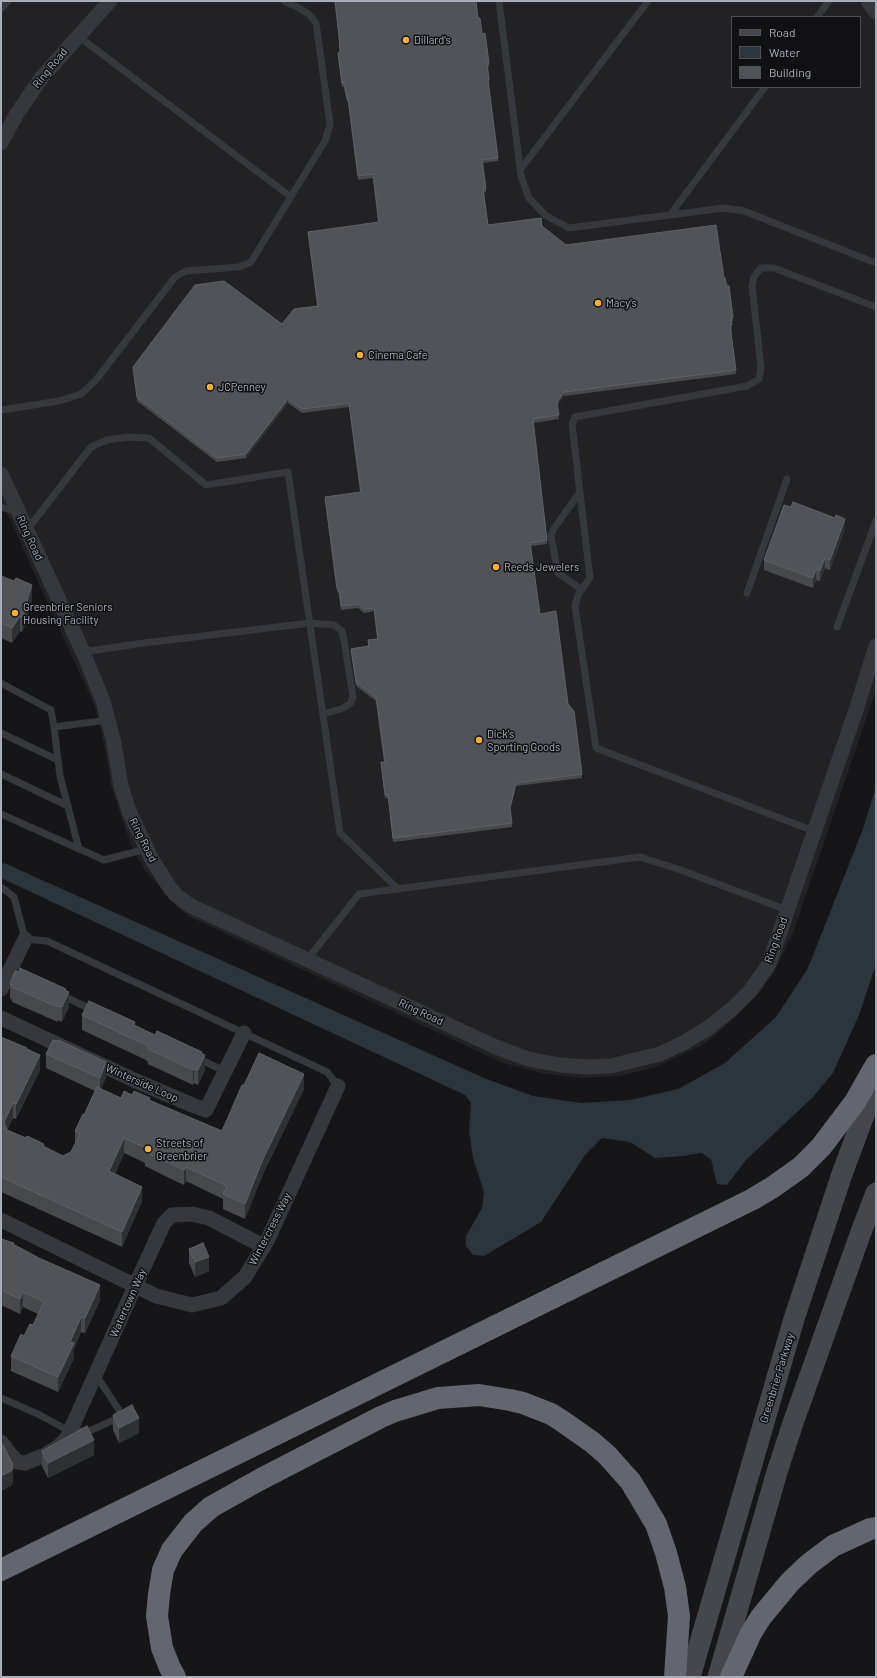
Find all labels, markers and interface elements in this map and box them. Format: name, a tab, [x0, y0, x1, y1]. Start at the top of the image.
legend	[731, 16, 861, 88]
text: Road	[769, 25, 796, 39]
place label: Dillard's	[414, 33, 451, 47]
marker: Dillard's	[401, 35, 411, 45]
street label: Ring Road	[30, 45, 70, 91]
text: Water	[769, 45, 800, 59]
text: Building	[769, 65, 811, 79]
place label: Macy's	[606, 296, 637, 310]
marker: Macy's	[593, 298, 603, 308]
place label: Cinema Cafe	[368, 348, 428, 362]
marker: Cinema Cafe	[355, 350, 365, 360]
place label: JCPenney	[218, 380, 266, 394]
marker: JCPenney	[205, 382, 215, 392]
street label: Ring Road	[14, 514, 46, 562]
place label: Reeds Jewelers	[504, 560, 579, 574]
marker: Reeds Jewelers	[491, 562, 501, 572]
place label: Greenbrier Seniors Housing Facility	[23, 600, 112, 626]
marker: Greenbrier Seniors Housing Facility	[10, 608, 20, 618]
place label: Dick's Sporting Goods	[487, 727, 560, 753]
marker: Dick's Sporting Goods	[474, 735, 484, 745]
street label: Ring Road	[126, 816, 160, 864]
street label: Ring Road	[762, 915, 790, 965]
street label: Ring Road	[397, 996, 445, 1028]
street label: Winterside Loop	[103, 1061, 181, 1105]
place label: Streets of Greenbrier	[156, 1136, 207, 1162]
marker: Streets of Greenbrier	[143, 1144, 153, 1154]
street label: Wintercress Way	[246, 1190, 294, 1268]
street label: Watertown Way	[107, 1267, 149, 1339]
street label: Greenbrier Parkway	[757, 1331, 797, 1425]

